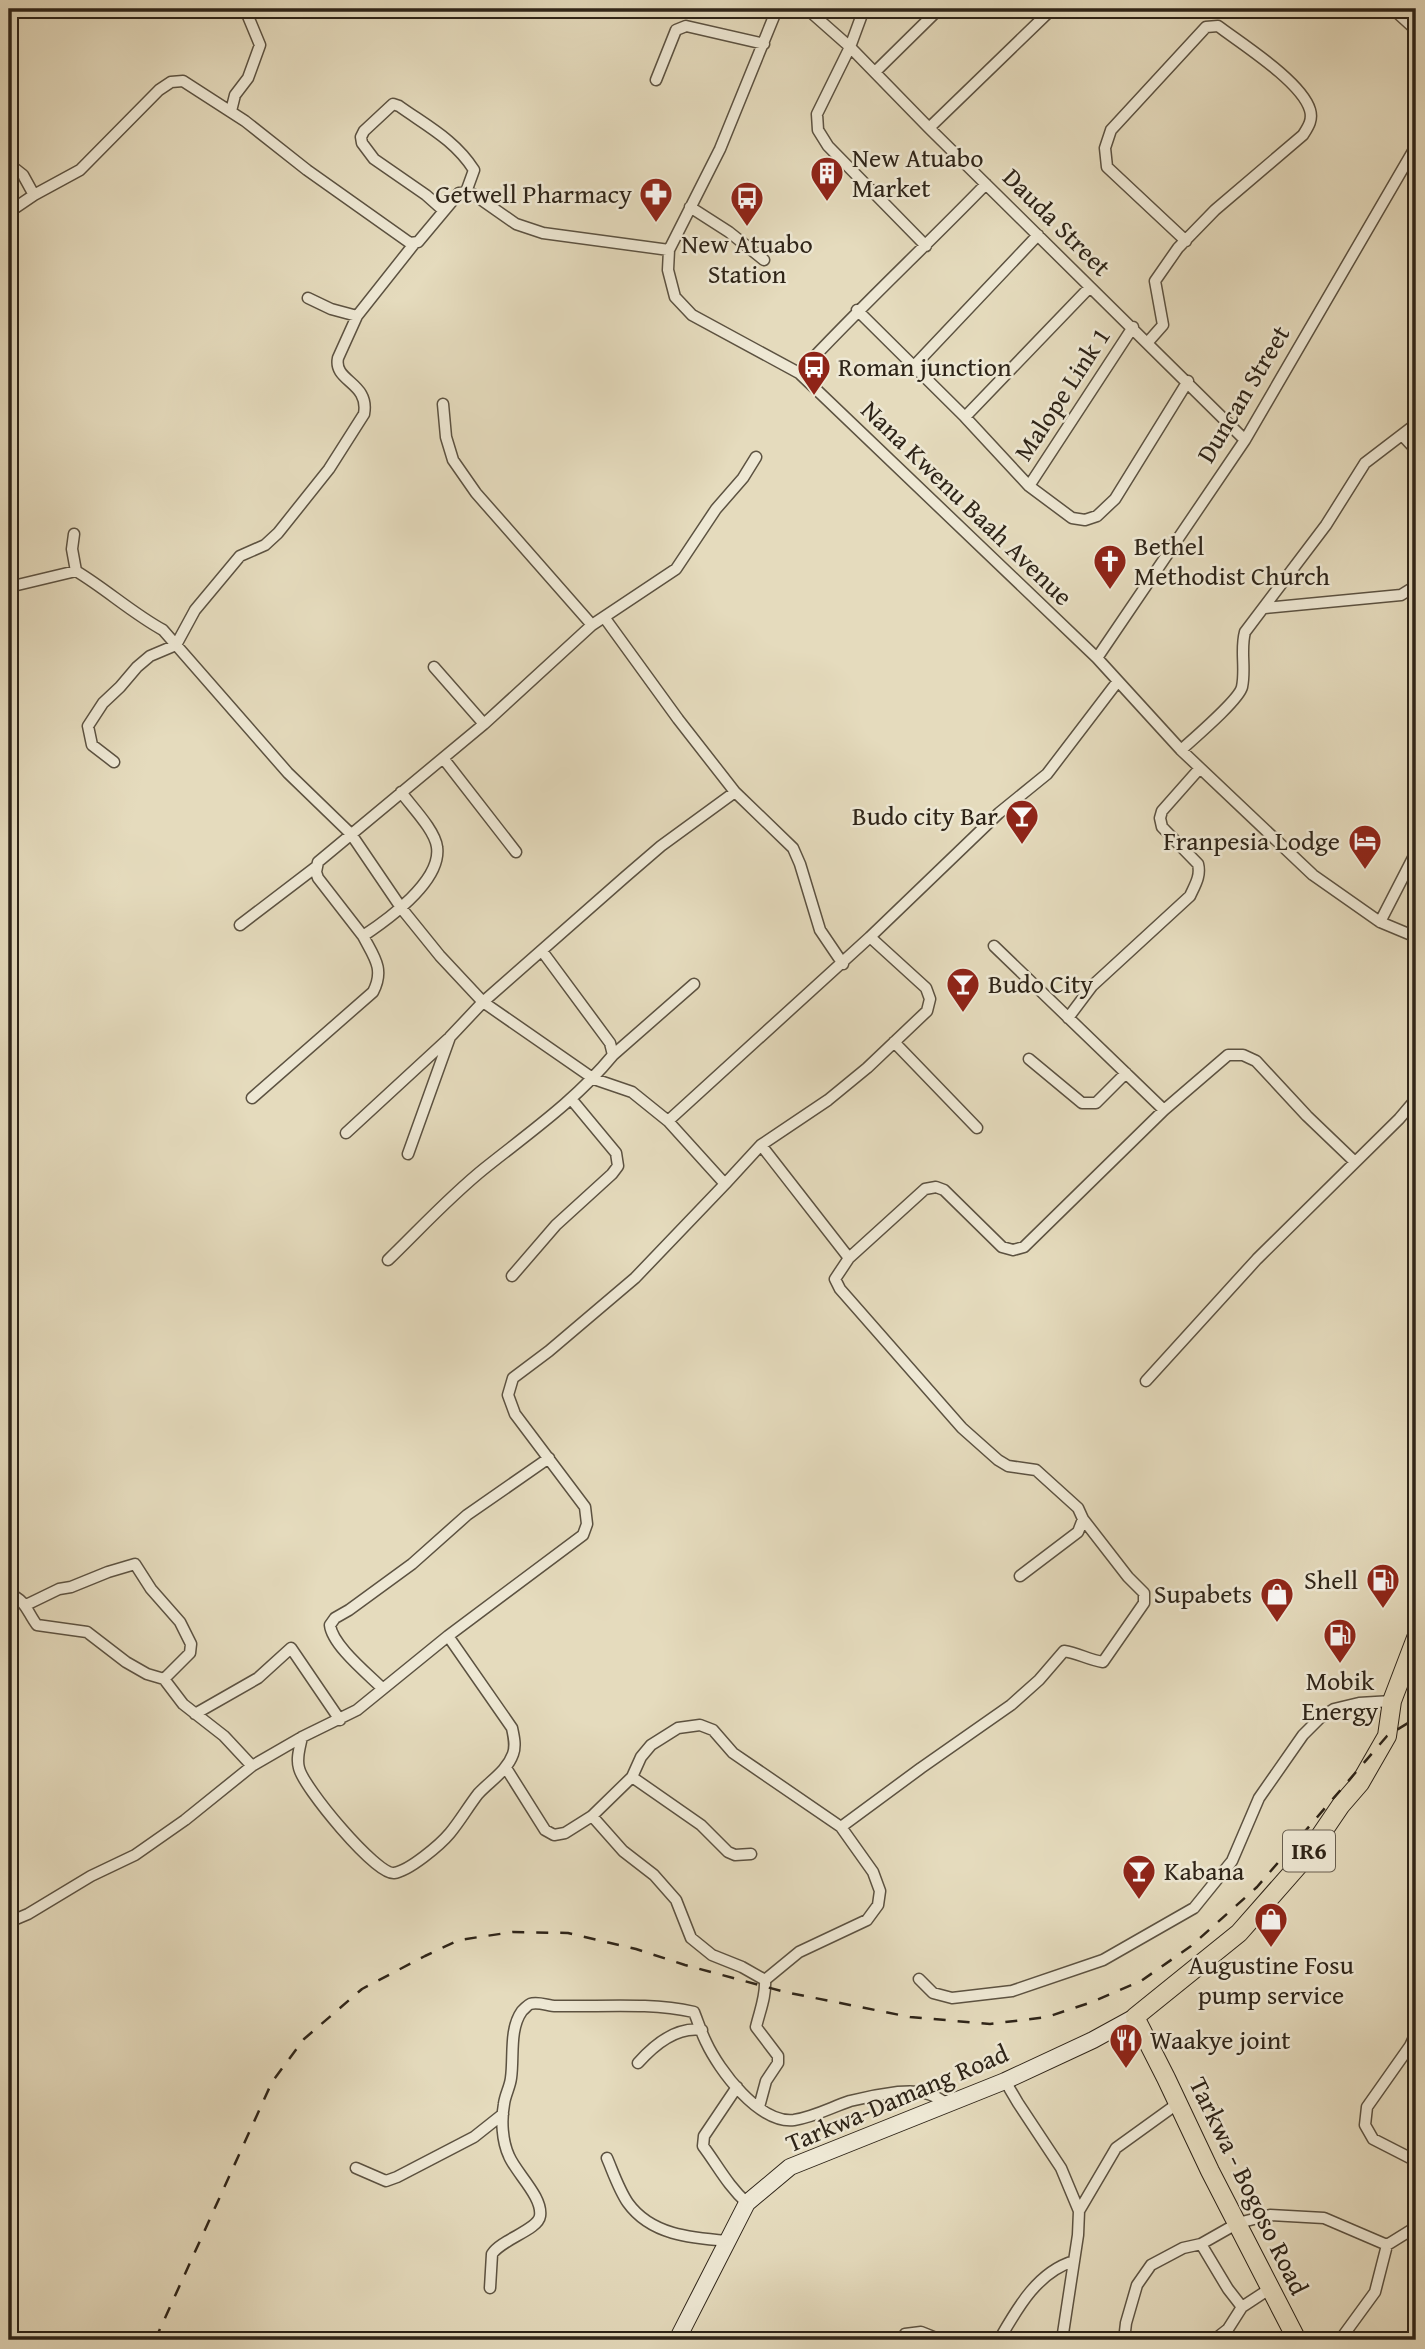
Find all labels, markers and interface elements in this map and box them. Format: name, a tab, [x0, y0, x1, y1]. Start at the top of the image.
place label: New Atuabo Market	[852, 138, 983, 207]
building icon: New Atuabo Market	[808, 154, 846, 203]
street label: Dauda Street	[994, 158, 1121, 285]
place label: Getwell Pharmacy	[435, 174, 632, 213]
pharmacy icon: Getwell Pharmacy	[637, 175, 675, 224]
bus stop icon: New Atuabo Station	[728, 179, 766, 228]
place label: New Atuabo Station	[681, 224, 813, 293]
street label: Duncan Street	[1186, 318, 1299, 470]
street label: Malope Link 1	[1004, 319, 1119, 468]
place label: Roman junction	[838, 347, 1012, 386]
bus stop icon: Roman junction	[795, 348, 833, 397]
street label: Nana Kwenu Baah Avenue	[853, 391, 1082, 614]
place label: Bethel Methodist Church	[1134, 526, 1330, 595]
church icon: Bethel Methodist Church	[1091, 542, 1129, 591]
place label: Budo city Bar	[852, 796, 998, 835]
bar icon: Budo city Bar	[1003, 797, 1041, 846]
place label: Franpesia Lodge	[1163, 821, 1340, 860]
hotel icon: Franpesia Lodge	[1346, 822, 1384, 871]
place label: Budo City	[988, 964, 1093, 1003]
bar icon: Budo City	[944, 965, 982, 1014]
place label: Shell	[1304, 1560, 1358, 1599]
fuel station icon: Shell	[1364, 1561, 1402, 1610]
place label: Supabets	[1154, 1574, 1252, 1613]
shop icon: Supabets	[1258, 1575, 1296, 1624]
fuel station icon: Mobik Energy	[1321, 1616, 1359, 1665]
place label: Mobik Energy	[1302, 1661, 1378, 1730]
road number: IR6	[1283, 1830, 1335, 1872]
place label: Kabana	[1164, 1851, 1245, 1890]
bar icon: Kabana	[1120, 1852, 1158, 1901]
shop icon: Augustine Fosu pump service	[1252, 1900, 1290, 1949]
place label: Augustine Fosu pump service	[1188, 1945, 1354, 2014]
place label: Waakye joint	[1150, 2020, 1291, 2059]
restaurant icon: Waakye joint	[1107, 2021, 1145, 2070]
street label: Tarkwa-Damang Road	[779, 2033, 1014, 2162]
street label: Tarkwa - Bogoso Road	[1180, 2070, 1319, 2302]

